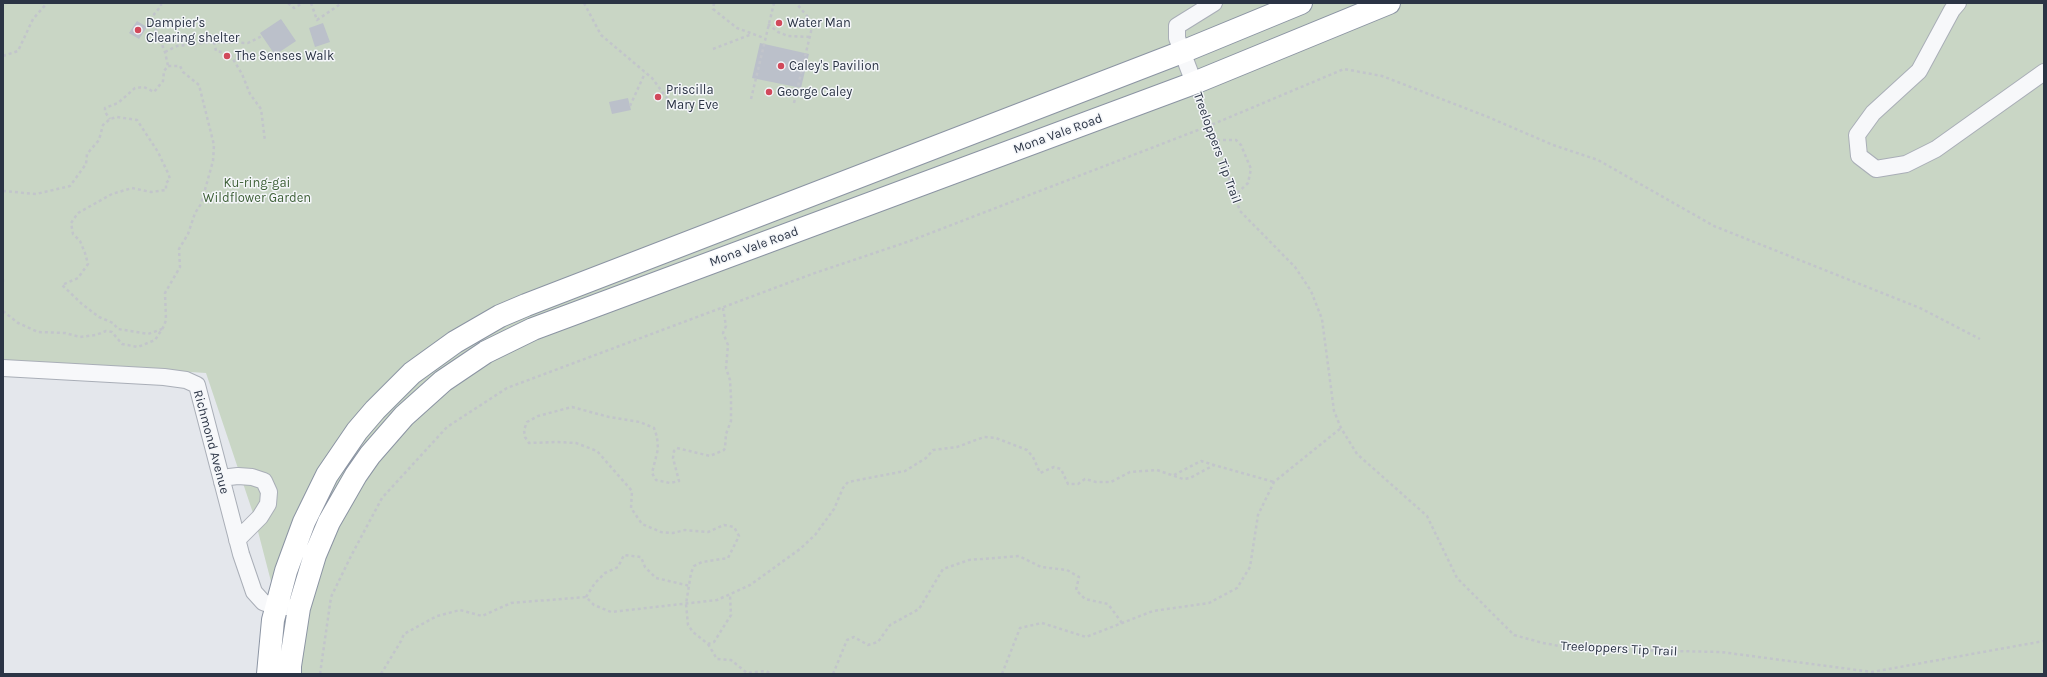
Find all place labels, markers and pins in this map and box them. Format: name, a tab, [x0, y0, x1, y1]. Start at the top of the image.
place label: Dampier's Clearing shelter	[146, 15, 240, 46]
place label: Water Man	[787, 15, 851, 31]
marker: Water Man	[774, 18, 784, 28]
marker: Dampier's Clearing shelter	[133, 25, 143, 35]
place label: The Senses Walk	[235, 48, 334, 64]
marker: The Senses Walk	[222, 51, 232, 61]
place label: Caley's Pavilion	[789, 58, 879, 74]
marker: Caley's Pavilion	[776, 61, 786, 71]
place label: Priscilla Mary Eve	[666, 82, 719, 113]
place label: George Caley	[777, 84, 852, 100]
marker: George Caley	[764, 87, 774, 97]
marker: Priscilla Mary Eve	[653, 92, 663, 102]

